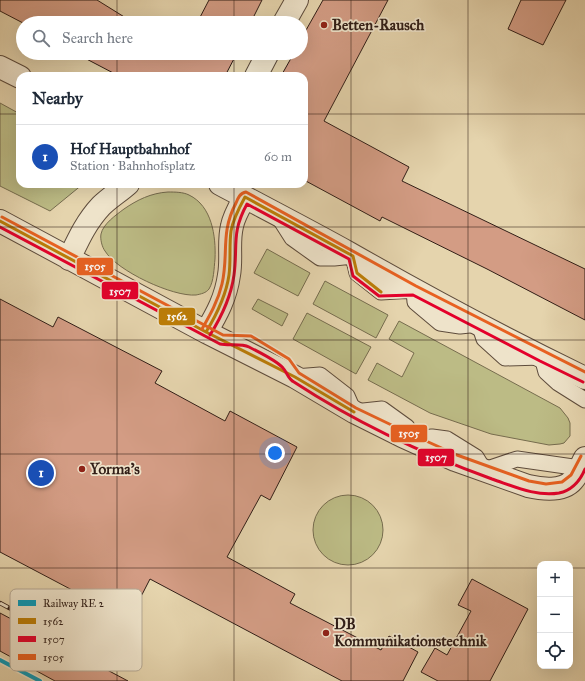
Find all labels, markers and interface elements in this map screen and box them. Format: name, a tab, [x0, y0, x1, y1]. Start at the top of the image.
search box	[16, 16, 308, 60]
place label: Betten-Rausch	[332, 16, 425, 34]
marker: Betten-Rausch	[319, 20, 329, 30]
icon: search	[30, 27, 52, 49]
text: Search here	[62, 29, 133, 47]
text: Nearby	[32, 88, 83, 109]
text: Hof Hauptbahnhof	[70, 140, 190, 158]
text: 1	[42, 149, 48, 165]
text: 60 m	[264, 149, 292, 165]
text: Station · Bahnhofsplatz	[70, 158, 195, 174]
line badge: 1505	[76, 257, 114, 276]
text: 1505	[85, 260, 106, 273]
line badge: 1507	[101, 281, 139, 300]
text: 1507	[109, 285, 131, 298]
line badge: 1562	[158, 307, 196, 326]
text: 1562	[167, 310, 188, 323]
line badge: 1505	[390, 424, 428, 443]
text: 1505	[399, 427, 420, 440]
your location	[265, 443, 285, 463]
line badge: 1507	[417, 448, 455, 467]
text: 1507	[425, 451, 447, 464]
pin: 1	[28, 458, 54, 488]
place label: Yorma's	[89, 460, 140, 478]
marker: Yorma's	[77, 464, 87, 474]
map controls	[537, 561, 573, 669]
button: +	[537, 561, 573, 597]
legend	[10, 589, 142, 671]
text: Railway RE 2	[43, 597, 104, 610]
button: −	[537, 597, 573, 633]
text: 1562	[43, 615, 64, 628]
place label: DB Kommunikationstechnik	[334, 615, 488, 650]
marker: DB Kommunikationstechnik	[321, 628, 331, 638]
text: 1507	[43, 633, 65, 646]
button: locate	[537, 633, 573, 669]
text: 1505	[43, 651, 64, 664]

